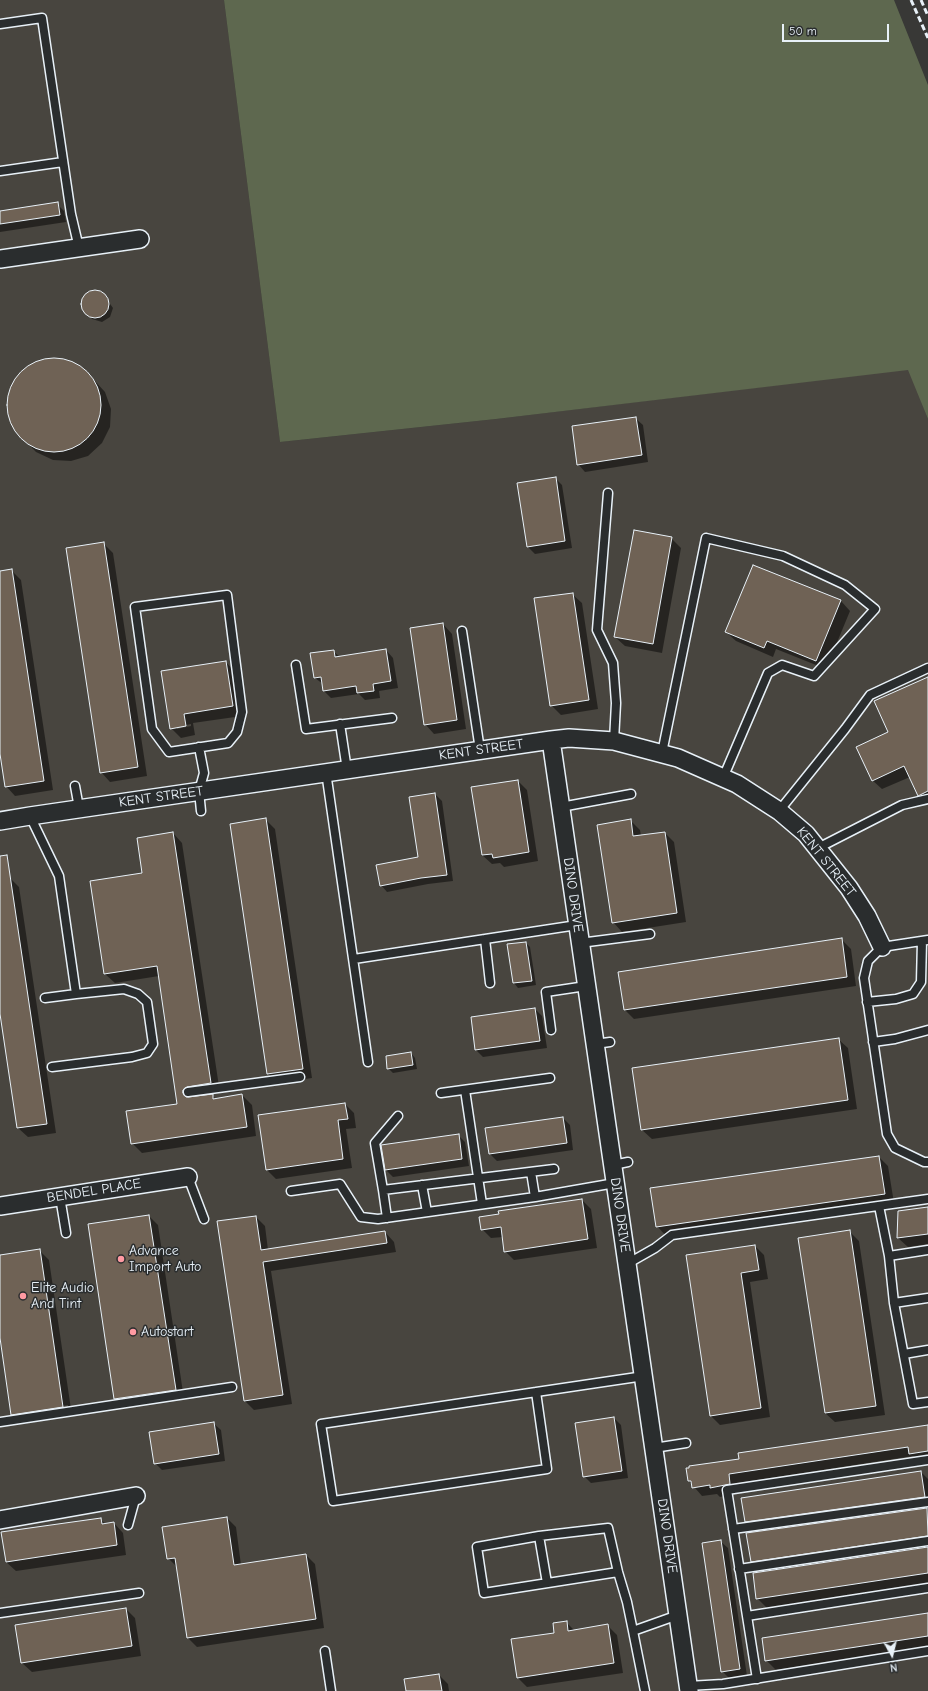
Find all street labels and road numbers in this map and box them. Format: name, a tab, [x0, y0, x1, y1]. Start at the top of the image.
street label: KENT STREET	[438, 736, 524, 764]
street label: KENT STREET	[118, 783, 204, 811]
street label: KENT STREET	[793, 824, 859, 900]
street label: DINO DRIVE	[559, 857, 587, 933]
street label: BENDEL PLACE	[46, 1175, 142, 1207]
street label: DINO DRIVE	[606, 1177, 634, 1253]
street label: DINO DRIVE	[653, 1498, 681, 1574]

